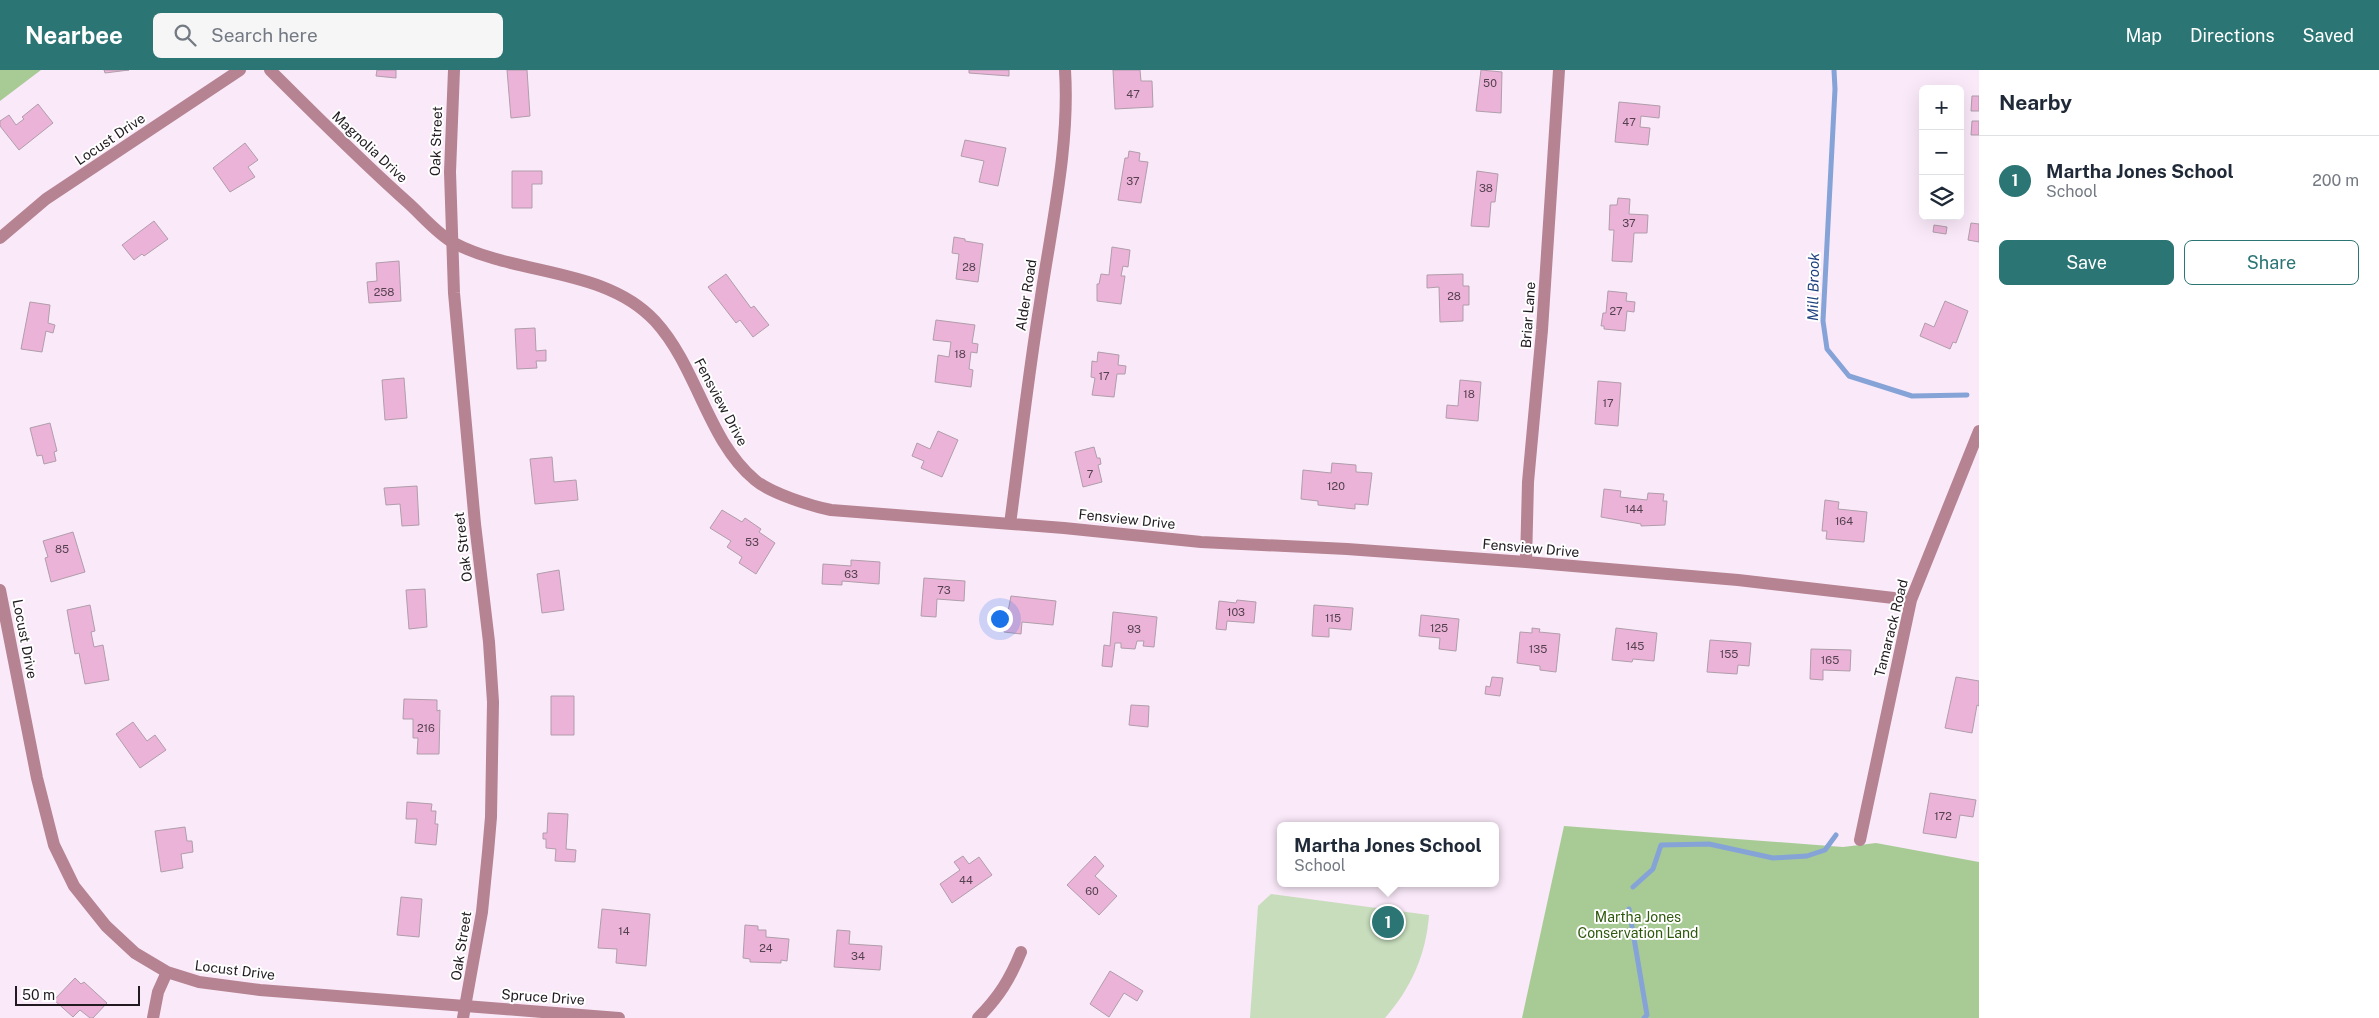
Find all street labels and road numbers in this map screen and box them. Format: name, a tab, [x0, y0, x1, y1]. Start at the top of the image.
street label: Oak Street	[427, 106, 445, 176]
street label: Magnolia Drive	[329, 108, 411, 186]
street label: Locust Drive	[72, 110, 148, 168]
street label: Alder Road	[1012, 258, 1040, 332]
street label: Briar Lane	[1518, 281, 1538, 349]
street label: Fensview Drive	[691, 355, 751, 449]
street label: Fensview Drive	[1078, 506, 1176, 532]
street label: Oak Street	[451, 511, 475, 583]
street label: Fensview Drive	[1482, 536, 1580, 560]
street label: Tamarack Road	[1871, 578, 1911, 678]
street label: Locust Drive	[9, 598, 41, 680]
street label: Oak Street	[448, 910, 474, 982]
street label: Locust Drive	[194, 957, 276, 983]
street label: Spruce Drive	[501, 986, 585, 1008]

